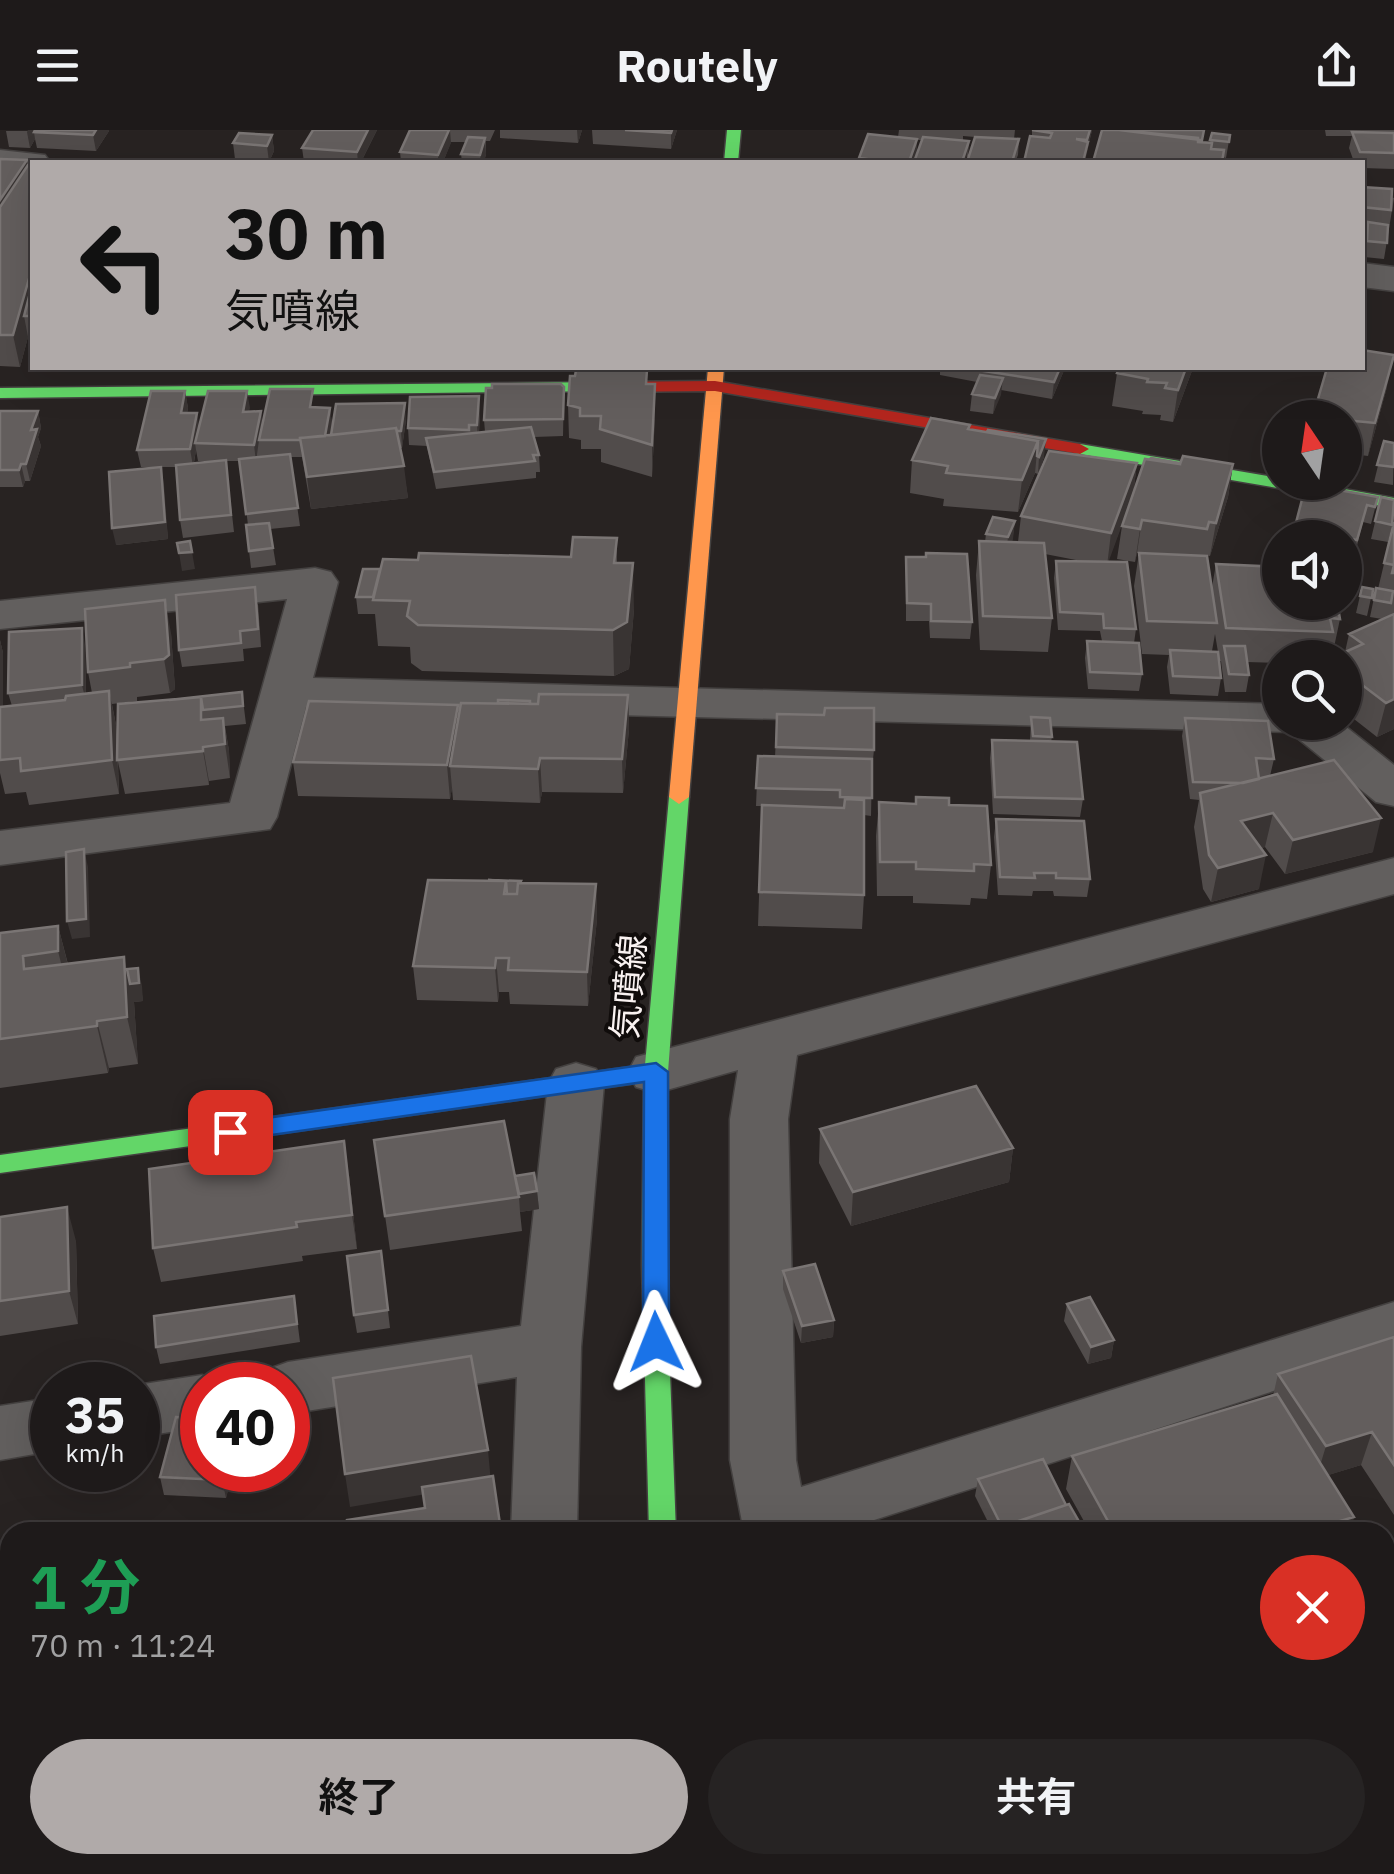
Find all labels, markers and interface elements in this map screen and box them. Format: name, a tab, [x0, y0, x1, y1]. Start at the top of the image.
text: Routely	[616, 36, 778, 94]
icon: menu	[30, 38, 85, 93]
icon: share	[1309, 38, 1364, 93]
text: 30 m	[225, 187, 388, 278]
icon: left	[60, 200, 190, 330]
text: 気噴線	[225, 281, 360, 339]
north arrow	[1262, 400, 1362, 500]
map controls	[1262, 400, 1362, 740]
button: sound	[1262, 520, 1362, 620]
button: search	[1262, 640, 1362, 740]
street label: 気噴線	[601, 933, 655, 1041]
pin	[188, 1090, 273, 1175]
icon: arrive	[203, 1105, 258, 1160]
position arrow	[604, 1290, 708, 1394]
speed limit sign: 40	[180, 1362, 310, 1492]
text: 35	[65, 1382, 125, 1447]
text: km/h	[66, 1436, 124, 1469]
text: 1 分	[30, 1547, 140, 1626]
button: close	[1260, 1555, 1365, 1660]
text: 70 m · 11:24	[30, 1624, 216, 1666]
button: 終了	[30, 1739, 688, 1854]
button: 共有	[708, 1739, 1365, 1854]

